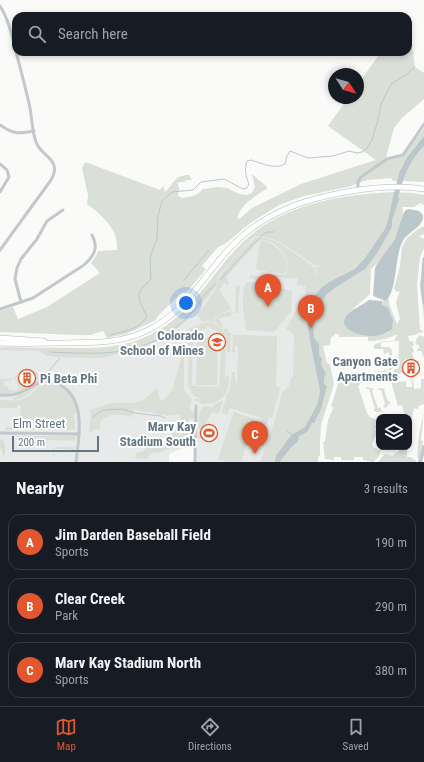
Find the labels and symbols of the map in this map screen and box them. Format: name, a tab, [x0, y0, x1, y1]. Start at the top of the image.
north arrow	[328, 68, 364, 104]
pin: A	[255, 274, 281, 307]
your location	[176, 293, 196, 313]
pin: B	[298, 295, 324, 328]
place label: Colorado School of Mines	[120, 328, 205, 358]
school or university icon: Colorado School of Mines	[207, 332, 227, 352]
place label: Canyon Gate Apartments	[333, 354, 398, 384]
building icon: Canyon Gate Apartments	[401, 358, 421, 378]
building icon: Pi Beta Phi	[17, 368, 37, 388]
place label: Pi Beta Phi	[40, 371, 97, 386]
street label: Elm Street	[13, 416, 65, 431]
place label: Marv Kay Stadium South	[120, 419, 196, 449]
pin: C	[242, 421, 268, 454]
sports icon: Marv Kay Stadium South	[199, 423, 219, 443]
scale bar	[12, 434, 99, 453]

